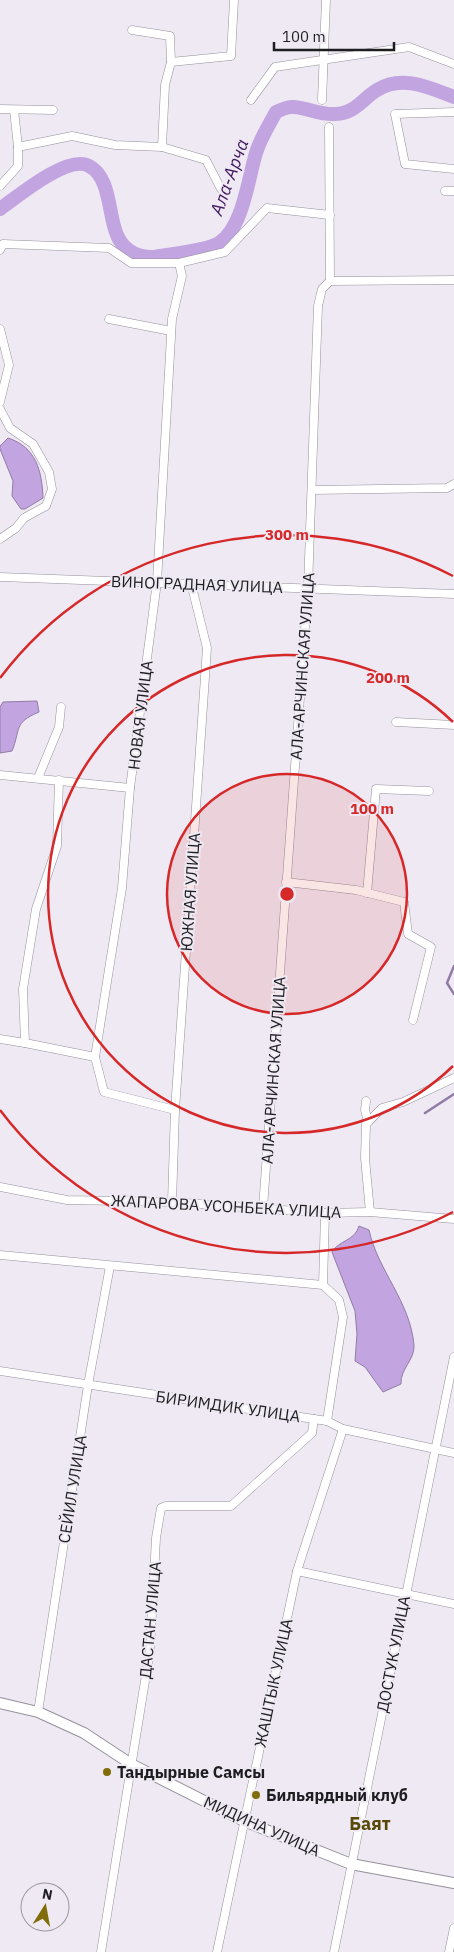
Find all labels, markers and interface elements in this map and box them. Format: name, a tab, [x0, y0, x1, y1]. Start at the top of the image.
scale bar	[274, 20, 394, 52]
text: 100 m	[282, 27, 326, 46]
water label: Ала-Арча	[204, 136, 253, 219]
text: 300 m	[265, 525, 309, 544]
street label: ВИНОГРАДНАЯ УЛИЦА	[111, 571, 283, 597]
street label: АЛА-АРЧИНСКАЯ УЛИЦА	[285, 572, 319, 760]
street label: НОВАЯ УЛИЦА	[123, 659, 157, 771]
text: 200 m	[366, 668, 410, 687]
text: 100 m	[350, 799, 394, 818]
street label: ЮЖНАЯ УЛИЦА	[176, 832, 204, 952]
centre of rings	[278, 885, 296, 903]
street label: АЛА-АРЧИНСКАЯ УЛИЦА	[256, 976, 290, 1164]
street label: ЖАПАРОВА УСОНБЕКА УЛИЦА	[110, 1190, 342, 1222]
street label: БИРИМДИК УЛИЦА	[154, 1386, 302, 1426]
street label: СЕЙИЛ УЛИЦА	[54, 1433, 90, 1545]
street label: ДАСТАН УЛИЦА	[135, 1560, 165, 1680]
street label: ДОСТУК УЛИЦА	[372, 1594, 414, 1714]
street label: ЖАШТЫК УЛИЦА	[250, 1617, 296, 1749]
place label: Тандырные Самсы	[117, 1762, 265, 1782]
marker: Тандырные Самсы	[101, 1766, 113, 1778]
place label: Бильярдный клуб	[266, 1785, 408, 1805]
marker: Бильярдный клуб	[250, 1789, 262, 1801]
street label: МИДИНА УЛИЦА	[201, 1791, 323, 1861]
district label: Баят	[349, 1812, 391, 1835]
north arrow	[20, 1882, 70, 1932]
text: N	[41, 1884, 54, 1904]

